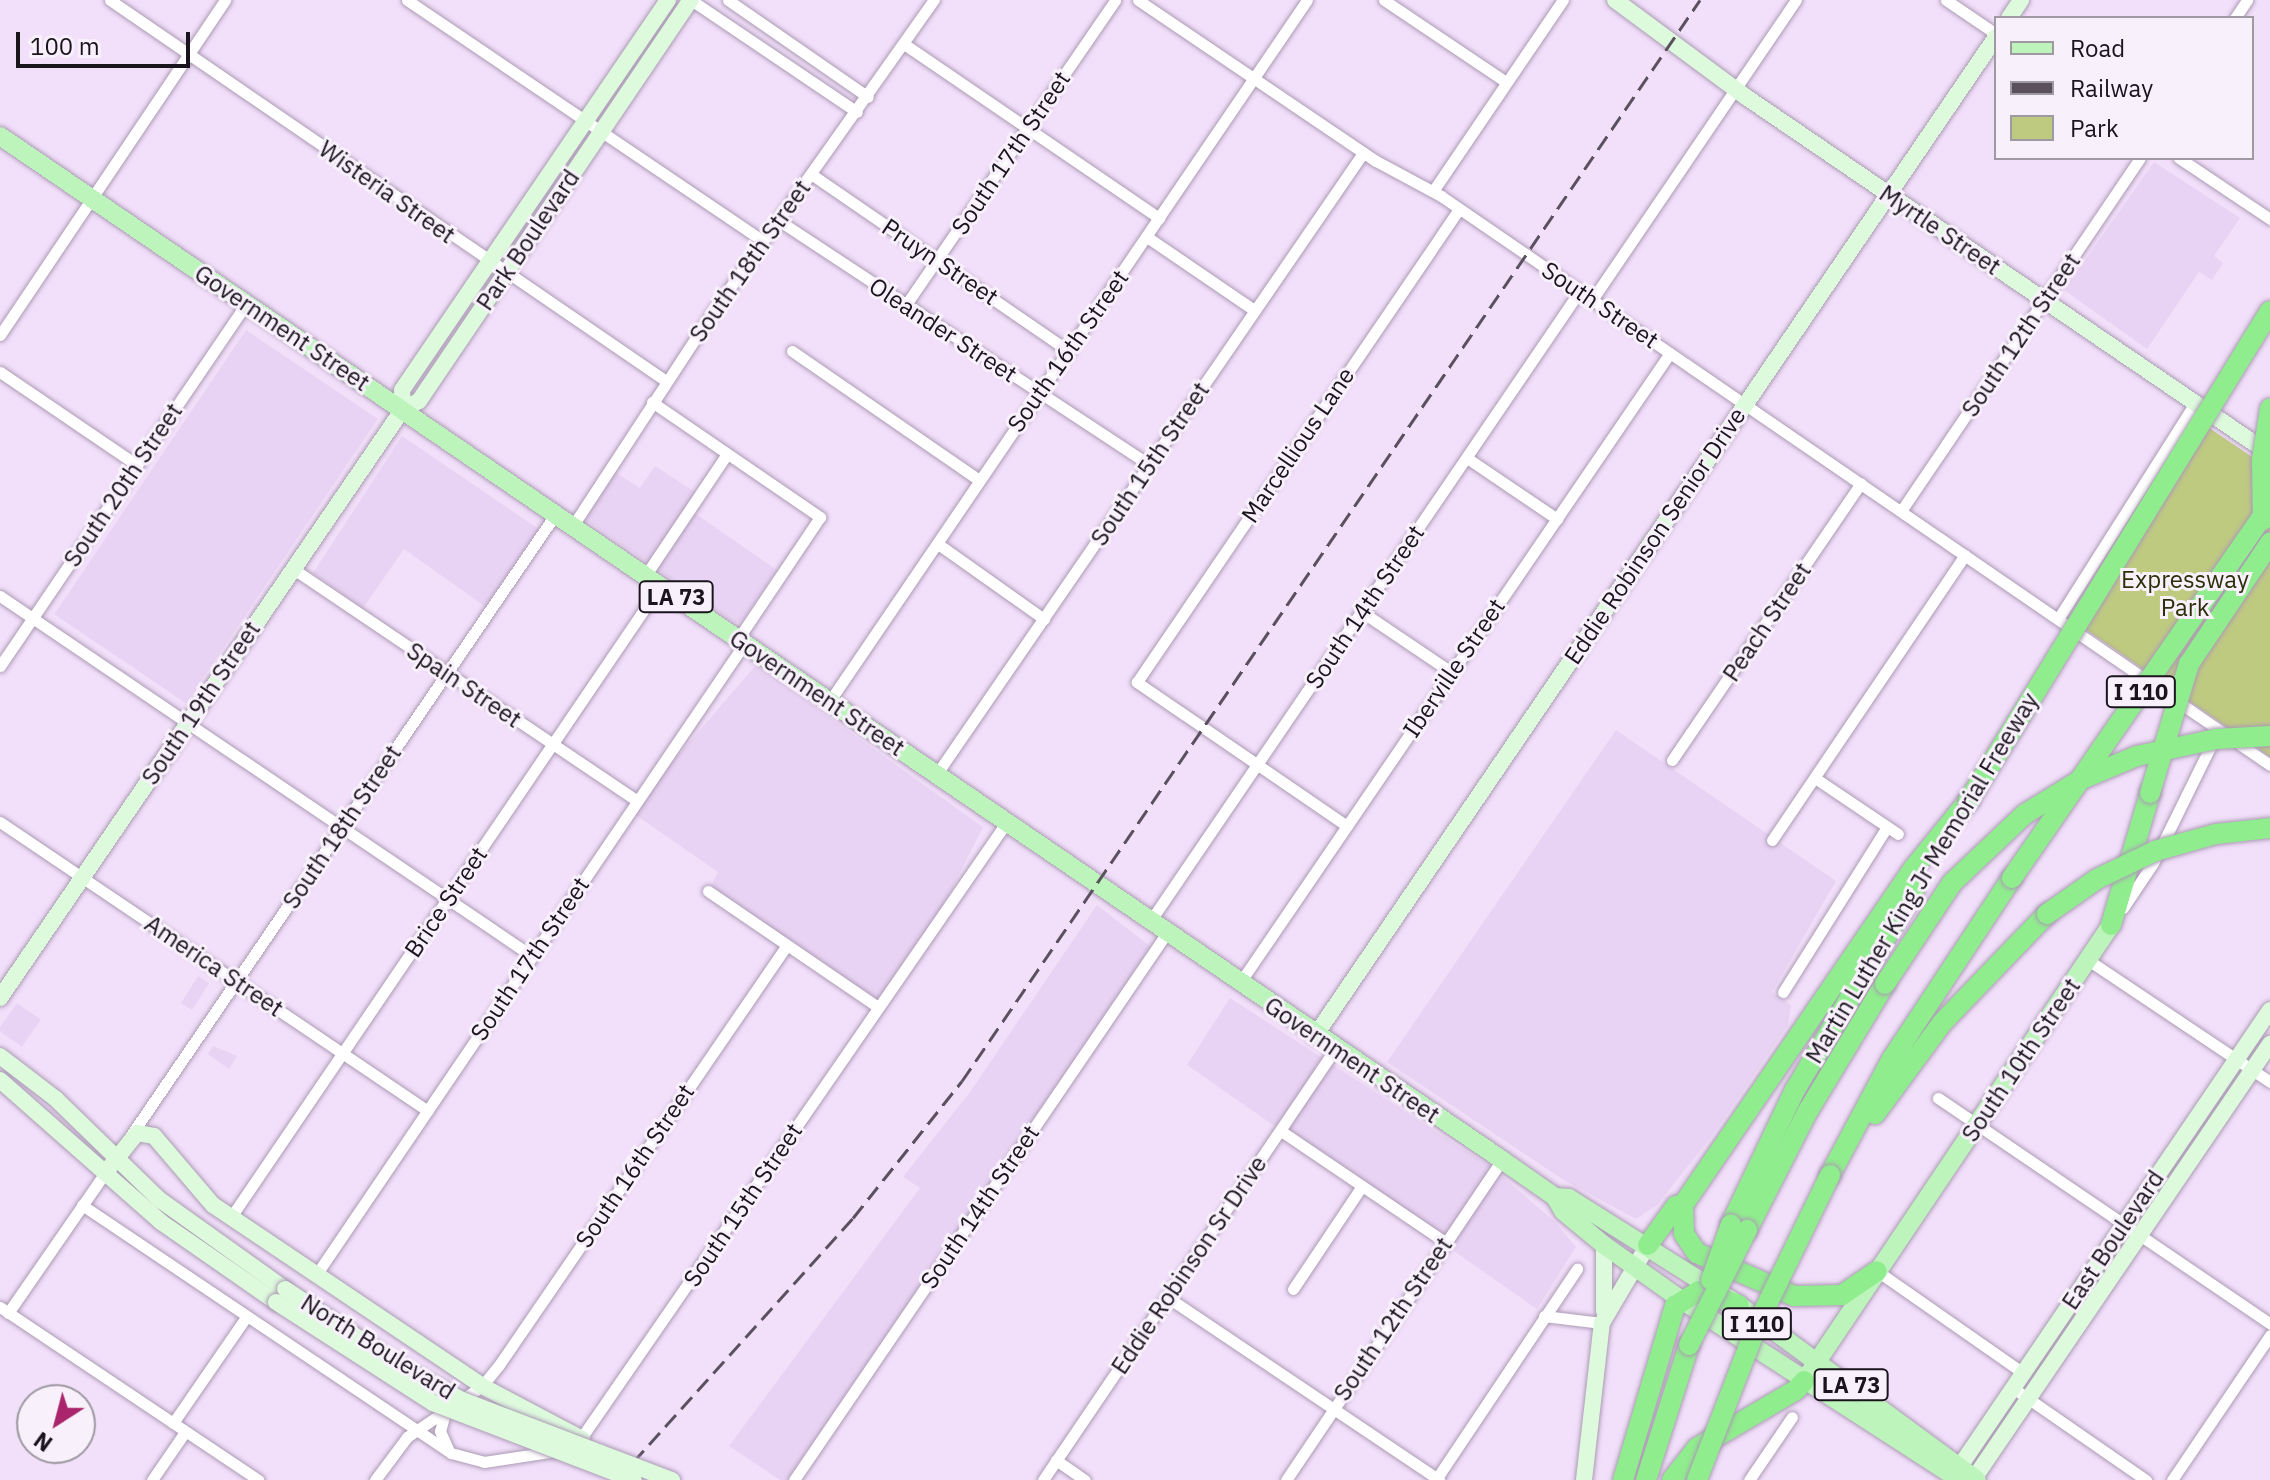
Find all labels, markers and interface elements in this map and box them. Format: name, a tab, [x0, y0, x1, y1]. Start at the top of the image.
scale bar	[20, 16, 194, 66]
legend	[1994, 16, 2254, 160]
text: 100 m	[30, 30, 100, 62]
text: Road	[2070, 32, 2125, 64]
street label: South 17th Street	[946, 66, 1076, 240]
text: Railway	[2070, 72, 2153, 104]
text: Park	[2070, 112, 2119, 144]
street label: Wisteria Street	[313, 134, 461, 250]
street label: Park Boulevard	[470, 164, 586, 316]
street label: South 18th Street	[683, 174, 817, 348]
street label: Myrtle Street	[1874, 179, 2006, 281]
street label: Pruyn Street	[876, 213, 1004, 311]
street label: South 12th Street	[1956, 248, 2086, 422]
street label: South Street	[1536, 255, 1664, 355]
street label: Government Street	[189, 259, 375, 397]
street label: South 16th Street	[1001, 264, 1135, 438]
street label: Oleander Street	[864, 271, 1022, 389]
street label: Marcellious Lane	[1235, 362, 1361, 528]
street label: South 15th Street	[1085, 377, 1215, 551]
street label: South 20th Street	[58, 398, 188, 572]
street label: Eddie Robinson Senior Drive	[1558, 402, 1752, 670]
street label: South 14th Street	[1300, 520, 1430, 694]
street label: Peach Street	[1717, 557, 1817, 687]
park label: Expressway Park	[2121, 566, 2249, 622]
road number: LA 73	[638, 579, 714, 615]
street label: Iberville Street	[1397, 593, 1511, 743]
street label: South 19th Street	[136, 616, 266, 790]
street label: Government Street	[724, 624, 910, 762]
street label: Spain Street	[401, 636, 527, 734]
road number: I 110	[2105, 674, 2177, 710]
street label: Martin Luther King Jr Memorial Freeway	[1800, 687, 2044, 1069]
street label: South 18th Street	[277, 740, 407, 914]
street label: Brice Street	[399, 841, 493, 963]
street label: South 17th Street	[465, 872, 595, 1046]
street label: America Street	[139, 909, 289, 1023]
street label: South 10th Street	[1956, 973, 2086, 1147]
street label: Government Street	[1259, 991, 1445, 1129]
street label: South 16th Street	[570, 1079, 700, 1253]
street label: South 15th Street	[678, 1118, 808, 1292]
street label: South 14th Street	[915, 1120, 1045, 1294]
street label: Eddie Robinson Sr Drive	[1105, 1150, 1273, 1380]
street label: East Boulevard	[2056, 1165, 2170, 1315]
street label: South 12th Street	[1328, 1232, 1458, 1406]
street label: North Boulevard	[296, 1288, 460, 1406]
road number: I 110	[1721, 1306, 1793, 1342]
road number: LA 73	[1813, 1367, 1889, 1403]
north arrow	[16, 1384, 96, 1464]
text: N	[28, 1426, 58, 1459]

